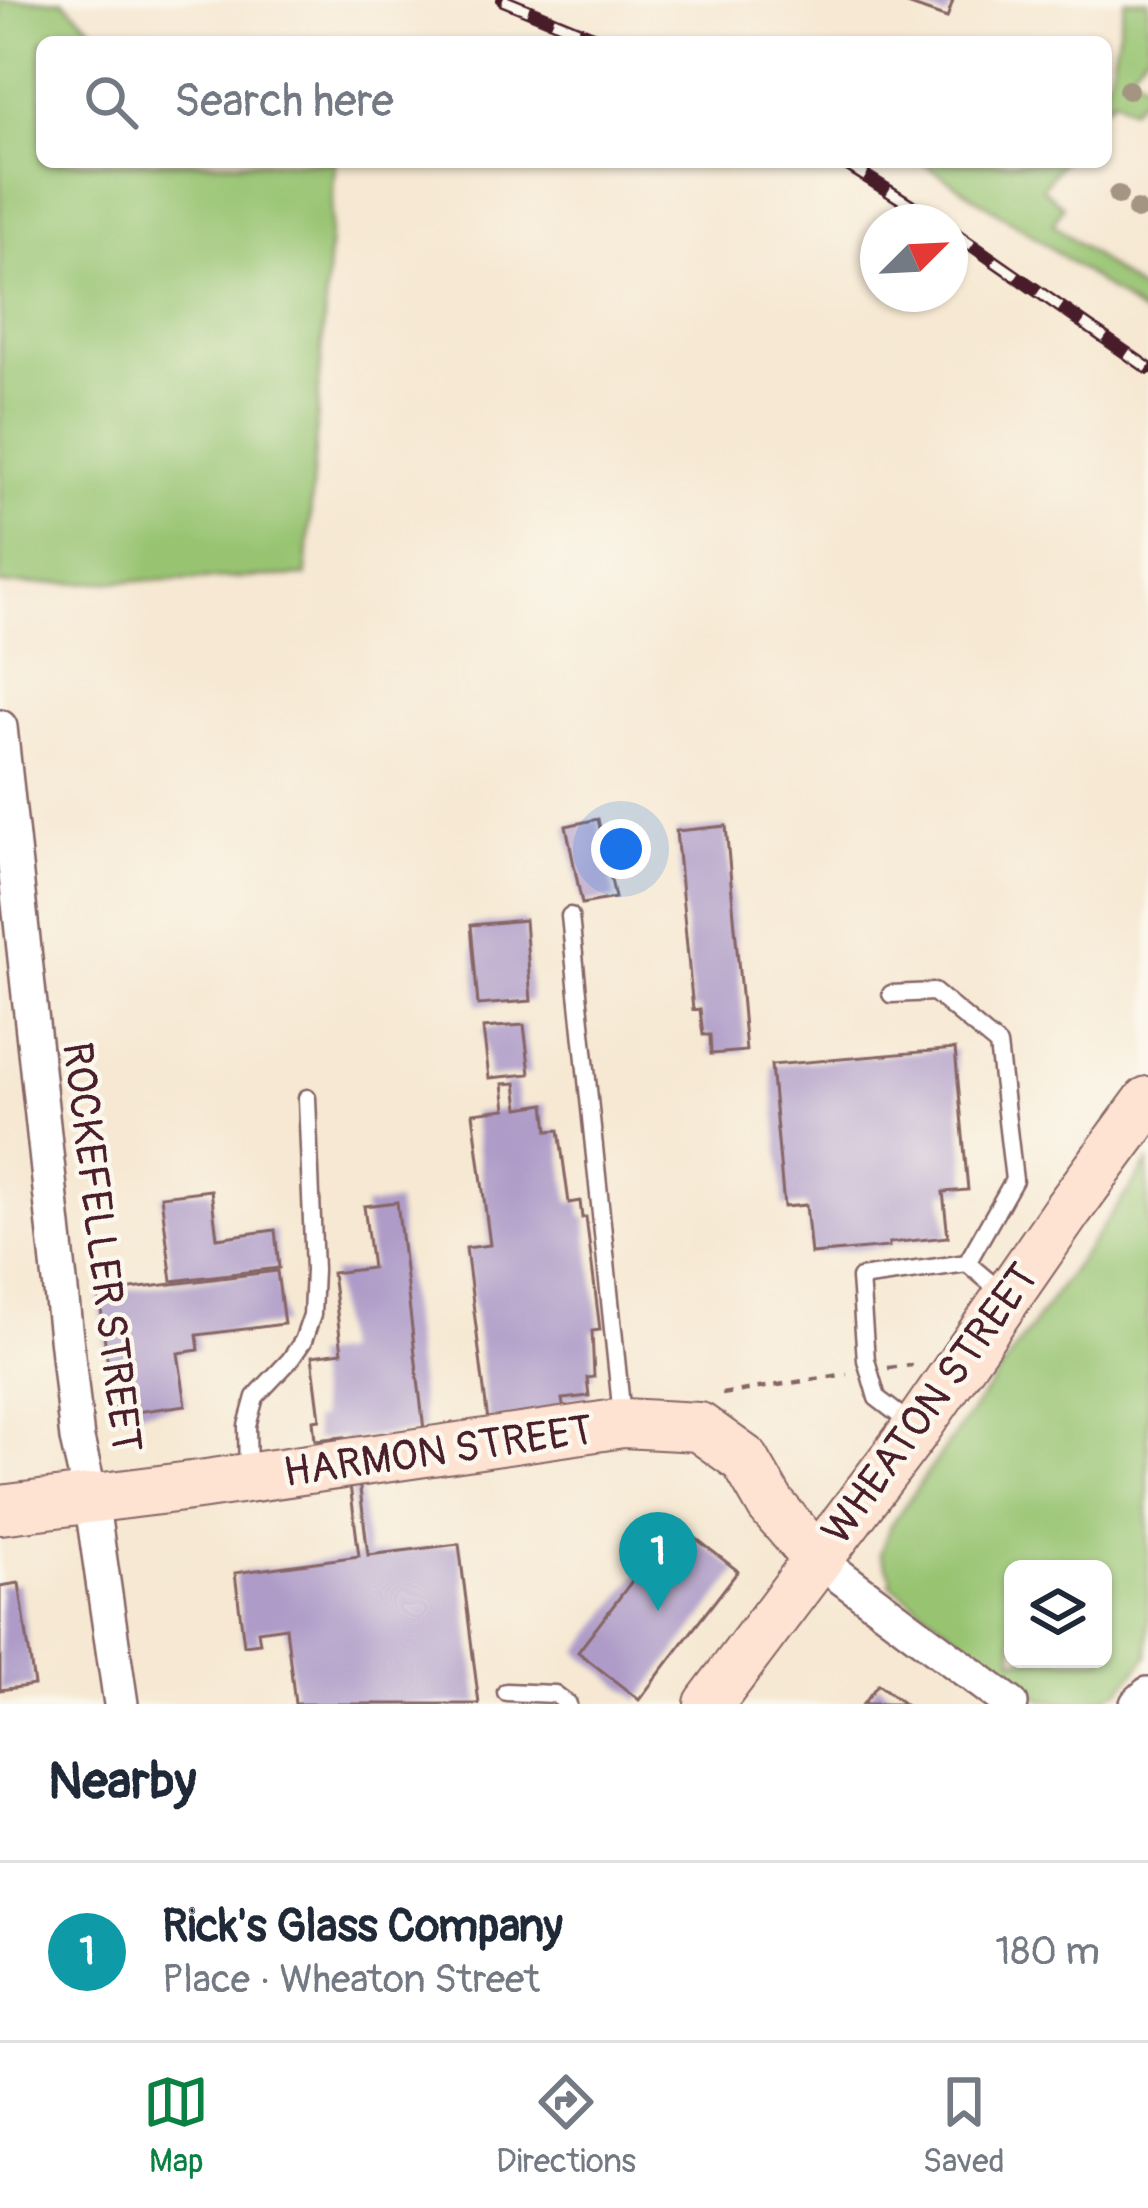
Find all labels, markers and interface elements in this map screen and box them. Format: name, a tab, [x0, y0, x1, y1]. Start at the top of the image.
search box	[36, 36, 1112, 168]
icon: search	[78, 69, 144, 135]
text: Search here	[174, 74, 394, 130]
north arrow	[860, 204, 968, 312]
your location	[591, 819, 651, 879]
street label: ROCKEFELLER STREET	[50, 1039, 152, 1455]
street label: WHEATON STREET	[811, 1253, 1050, 1555]
street label: HARMON STREET	[280, 1405, 596, 1499]
pin: 1	[619, 1512, 697, 1611]
map controls	[1004, 1560, 1112, 1668]
button: layers	[1004, 1560, 1112, 1668]
text: Nearby	[48, 1750, 196, 1814]
text: Rick's Glass Company	[162, 1899, 563, 1955]
text: 1	[79, 1927, 95, 1976]
text: 180 m	[995, 1927, 1100, 1976]
text: Place · Wheaton Street	[162, 1955, 540, 2004]
tab: Map	[143, 2069, 209, 2182]
tab: Directions	[496, 2069, 636, 2182]
tab: Saved	[923, 2069, 1005, 2182]

